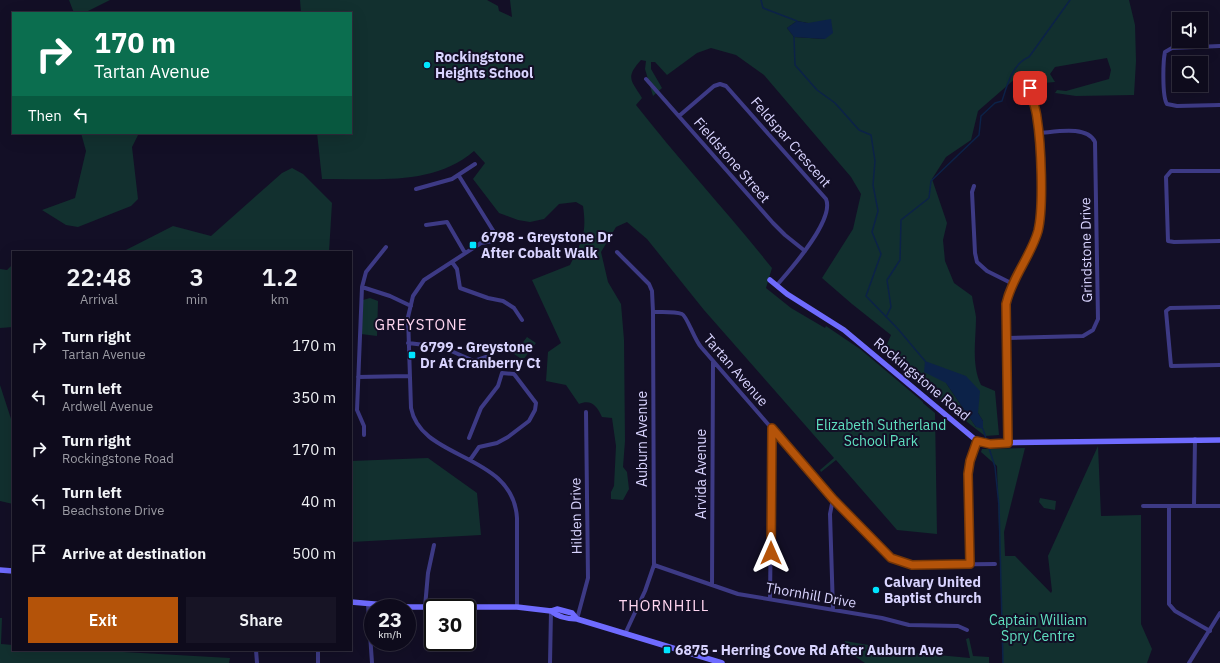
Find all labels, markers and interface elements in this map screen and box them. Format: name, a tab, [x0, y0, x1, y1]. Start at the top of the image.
map controls	[1172, 12, 1208, 92]
button: sound	[1172, 12, 1208, 48]
text: 170 m	[94, 24, 176, 61]
icon: right	[28, 28, 80, 80]
place label: Rockingstone Heights School	[435, 48, 533, 82]
button: search	[1172, 56, 1208, 92]
text: Tartan Avenue	[94, 60, 210, 83]
marker: Rockingstone Heights School	[422, 60, 432, 70]
pin	[1013, 71, 1047, 105]
icon: arrive	[1019, 77, 1041, 99]
street label: Feldspar Crescent	[747, 93, 835, 191]
icon: left	[70, 104, 92, 126]
text: Then	[28, 106, 62, 125]
street label: Fieldstone Street	[690, 113, 774, 207]
street label: Grindstone Drive	[1076, 197, 1096, 303]
place label: 6798 - Greystone Dr After Cobalt Walk	[481, 228, 613, 262]
marker: 6798 - Greystone Dr After Cobalt Walk	[468, 240, 478, 250]
text: 22:48	[66, 261, 131, 293]
text: 3	[189, 261, 204, 293]
text: 1.2	[262, 261, 298, 293]
text: Arrival	[80, 291, 118, 308]
text: min	[186, 291, 208, 308]
text: km	[271, 291, 289, 308]
district label: GREYSTONE	[375, 315, 467, 334]
text: Turn right	[62, 327, 131, 346]
street label: Tartan Avenue	[700, 330, 773, 410]
street label: Rockingstone Road	[870, 333, 974, 425]
icon: right	[28, 334, 50, 356]
text: 170 m	[292, 336, 336, 355]
place label: 6799 - Greystone Dr At Cranberry Ct	[420, 338, 541, 372]
text: Tartan Avenue	[62, 346, 146, 363]
marker: 6799 - Greystone Dr At Cranberry Ct	[407, 350, 417, 360]
text: Turn left	[62, 379, 122, 398]
icon: left	[28, 386, 50, 408]
text: 350 m	[292, 388, 336, 407]
street label: Auburn Avenue	[633, 391, 651, 487]
text: Ardwell Avenue	[62, 398, 153, 415]
park label: Elizabeth Sutherland School Park	[816, 416, 946, 450]
street label: Arvida Avenue	[692, 429, 710, 519]
text: Turn right	[62, 431, 131, 450]
icon: right	[28, 438, 50, 460]
text: 170 m	[292, 440, 336, 459]
text: Rockingstone Road	[62, 450, 174, 467]
street label: Hilden Drive	[566, 477, 586, 555]
text: Turn left	[62, 483, 122, 502]
icon: left	[28, 490, 50, 512]
text: 40 m	[301, 492, 336, 511]
text: Beachstone Drive	[62, 502, 164, 519]
position arrow	[750, 532, 792, 574]
icon: arrive	[28, 542, 50, 564]
text: Arrive at destination	[62, 544, 206, 563]
text: 500 m	[292, 544, 336, 563]
place label: Calvary United Baptist Church	[884, 573, 982, 607]
street label: Thornhill Drive	[764, 578, 858, 612]
marker: Calvary United Baptist Church	[871, 585, 881, 595]
district label: THORNHILL	[619, 596, 709, 615]
button: Exit	[28, 597, 178, 643]
button: Share	[186, 597, 336, 643]
speed limit sign: 30	[424, 599, 476, 651]
text: 23	[378, 606, 402, 633]
park label: Captain William Spry Centre	[989, 611, 1087, 645]
text: km/h	[378, 628, 402, 641]
place label: 6875 - Herring Cove Rd After Auburn Ave	[675, 641, 944, 659]
marker: 6875 - Herring Cove Rd After Auburn Ave	[662, 645, 672, 655]

